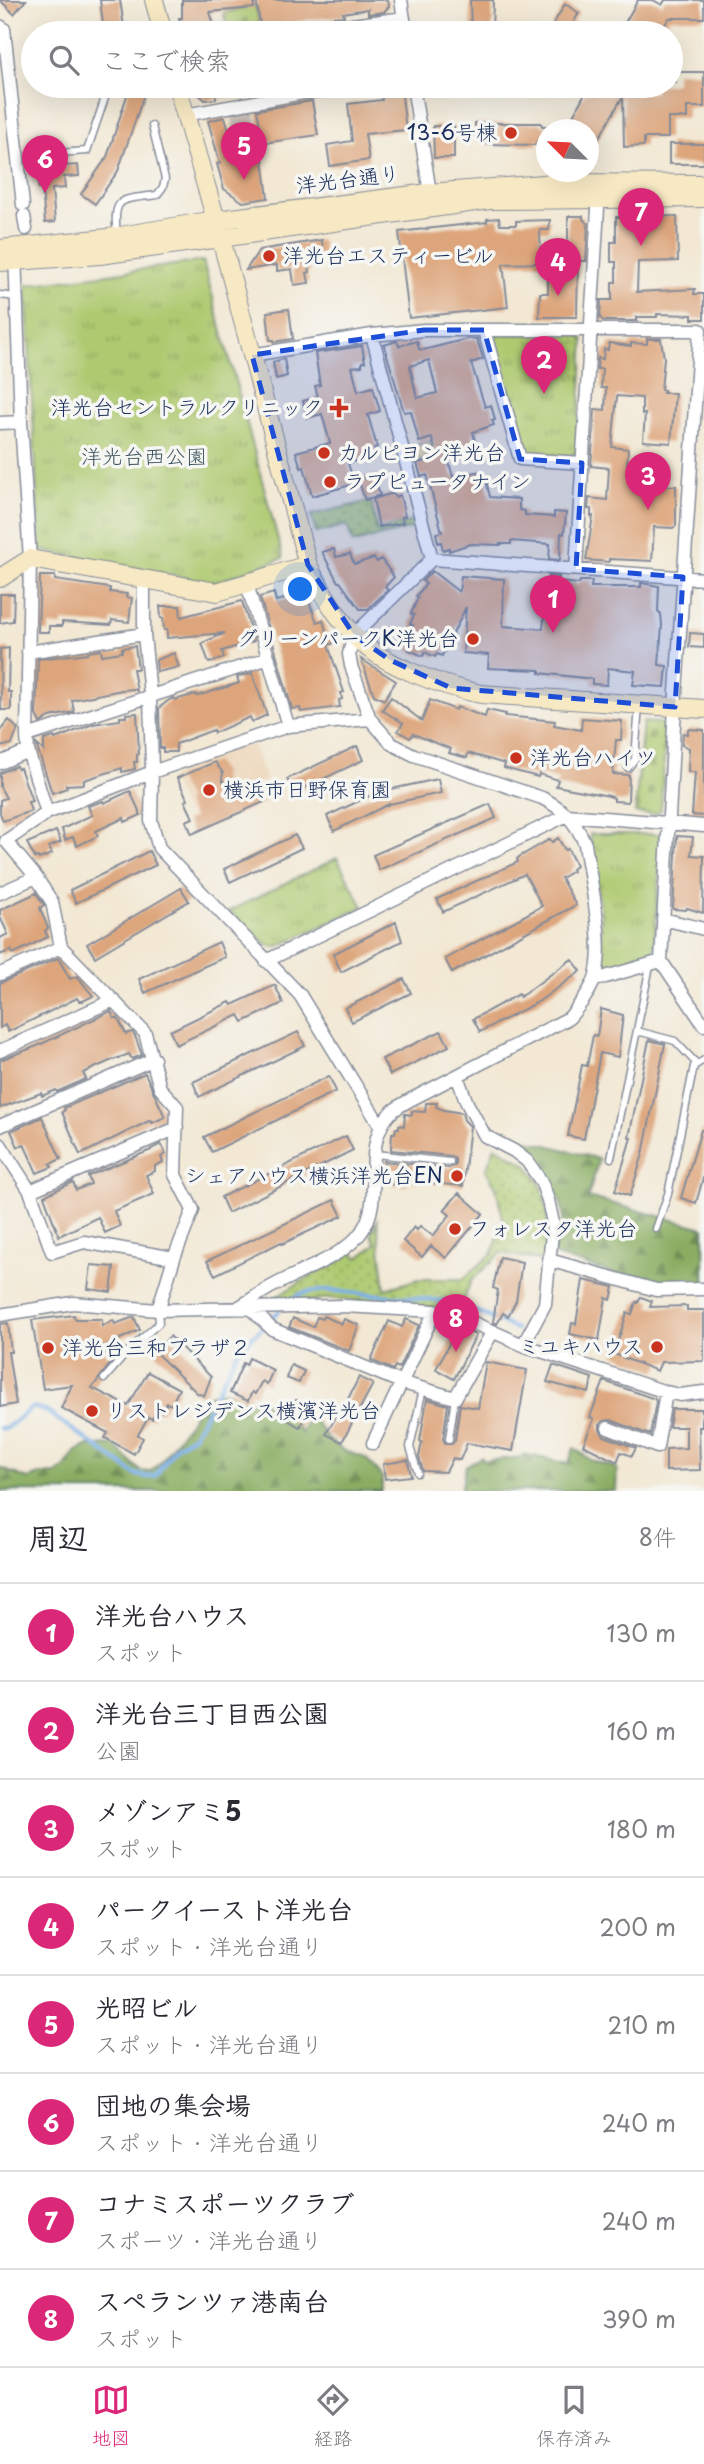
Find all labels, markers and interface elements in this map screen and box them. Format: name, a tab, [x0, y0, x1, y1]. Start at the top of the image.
search box	[21, 21, 683, 98]
text: ここで検索	[101, 40, 231, 79]
icon: search	[45, 41, 83, 79]
place label: 13-6号棟	[407, 115, 497, 147]
north arrow	[536, 119, 599, 182]
pin: 5	[221, 122, 267, 180]
marker: 13-6号棟	[503, 125, 519, 141]
pin: 6	[22, 135, 68, 193]
street label: 洋光台通り	[294, 156, 402, 200]
pin: 7	[618, 188, 664, 246]
place label: 洋光台エスティービル	[283, 238, 494, 270]
pin: 4	[535, 238, 581, 296]
marker: 洋光台エスティービル	[261, 248, 277, 264]
pin: 2	[521, 336, 567, 394]
place label: 洋光台セントラルクリニック	[51, 390, 323, 422]
marker: 洋光台セントラルクリニック	[329, 398, 349, 418]
place label: カルピヨン洋光台	[338, 435, 505, 467]
park label: 洋光台西公園	[81, 439, 207, 471]
marker: カルピヨン洋光台	[316, 445, 332, 461]
pin: 3	[625, 452, 671, 510]
place label: ラプピュータナイン	[344, 464, 531, 496]
marker: ラプピュータナイン	[322, 474, 338, 490]
your location	[283, 572, 317, 606]
pin: 1	[530, 575, 576, 633]
place label: グリーンパークK洋光台	[237, 621, 459, 653]
marker: グリーンパークK洋光台	[465, 631, 481, 647]
place label: 洋光台ハイツ	[530, 740, 656, 772]
marker: 洋光台ハイツ	[508, 750, 524, 766]
place label: 横浜市日野保育園	[223, 772, 391, 804]
marker: 横浜市日野保育園	[201, 782, 217, 798]
place label: シェアハウス横浜洋光台EN	[184, 1158, 443, 1190]
marker: シェアハウス横浜洋光台EN	[449, 1168, 465, 1184]
place label: フォレスタ洋光台	[469, 1211, 637, 1243]
marker: フォレスタ洋光台	[447, 1221, 463, 1237]
pin: 8	[433, 1294, 479, 1352]
place label: ミユキハウス	[518, 1329, 643, 1361]
place label: 洋光台三和プラザ２	[62, 1330, 251, 1362]
marker: ミユキハウス	[649, 1339, 665, 1355]
marker: 洋光台三和プラザ２	[40, 1340, 56, 1356]
place label: リストレジデンス横濱洋光台	[106, 1393, 381, 1425]
marker: リストレジデンス横濱洋光台	[84, 1403, 100, 1419]
text: 周辺	[28, 1514, 88, 1559]
text: 8件	[639, 1519, 676, 1554]
text: 洋光台ハウス	[95, 1595, 249, 1634]
text: 1	[46, 1615, 57, 1650]
text: 130 m	[606, 1615, 676, 1650]
text: スポット	[95, 1634, 187, 1669]
text: 洋光台三丁目西公園	[95, 1693, 329, 1732]
text: 2	[43, 1713, 59, 1748]
text: 160 m	[607, 1713, 676, 1748]
text: 公園	[95, 1732, 141, 1767]
text: メゾンアミ5	[95, 1791, 242, 1830]
text: 3	[43, 1811, 59, 1846]
text: 180 m	[607, 1811, 676, 1846]
text: スポット	[95, 1830, 187, 1865]
text: パークイースト洋光台	[95, 1889, 353, 1928]
text: 4	[43, 1909, 59, 1944]
text: 200 m	[599, 1909, 676, 1944]
text: スポット · 洋光台通り	[95, 1928, 324, 1963]
text: 光昭ビル	[95, 1987, 198, 2026]
text: 5	[44, 2007, 58, 2042]
text: 210 m	[608, 2007, 676, 2042]
text: スポット · 洋光台通り	[95, 2026, 324, 2061]
text: 団地の集会場	[95, 2085, 251, 2124]
text: 6	[43, 2105, 59, 2140]
text: 240 m	[602, 2105, 676, 2140]
text: スポット · 洋光台通り	[95, 2124, 324, 2159]
text: コナミスポーツクラブ	[95, 2183, 354, 2222]
text: 7	[44, 2203, 58, 2238]
text: 240 m	[602, 2203, 676, 2238]
text: スポーツ · 洋光台通り	[95, 2222, 323, 2257]
text: スペランツァ港南台	[95, 2281, 329, 2320]
text: 8	[44, 2301, 58, 2336]
text: 390 m	[602, 2301, 676, 2336]
text: スポット	[95, 2320, 187, 2355]
tab: 地図	[92, 2381, 130, 2451]
tab: 経路	[314, 2381, 352, 2451]
tab: 保存済み	[536, 2381, 612, 2451]

